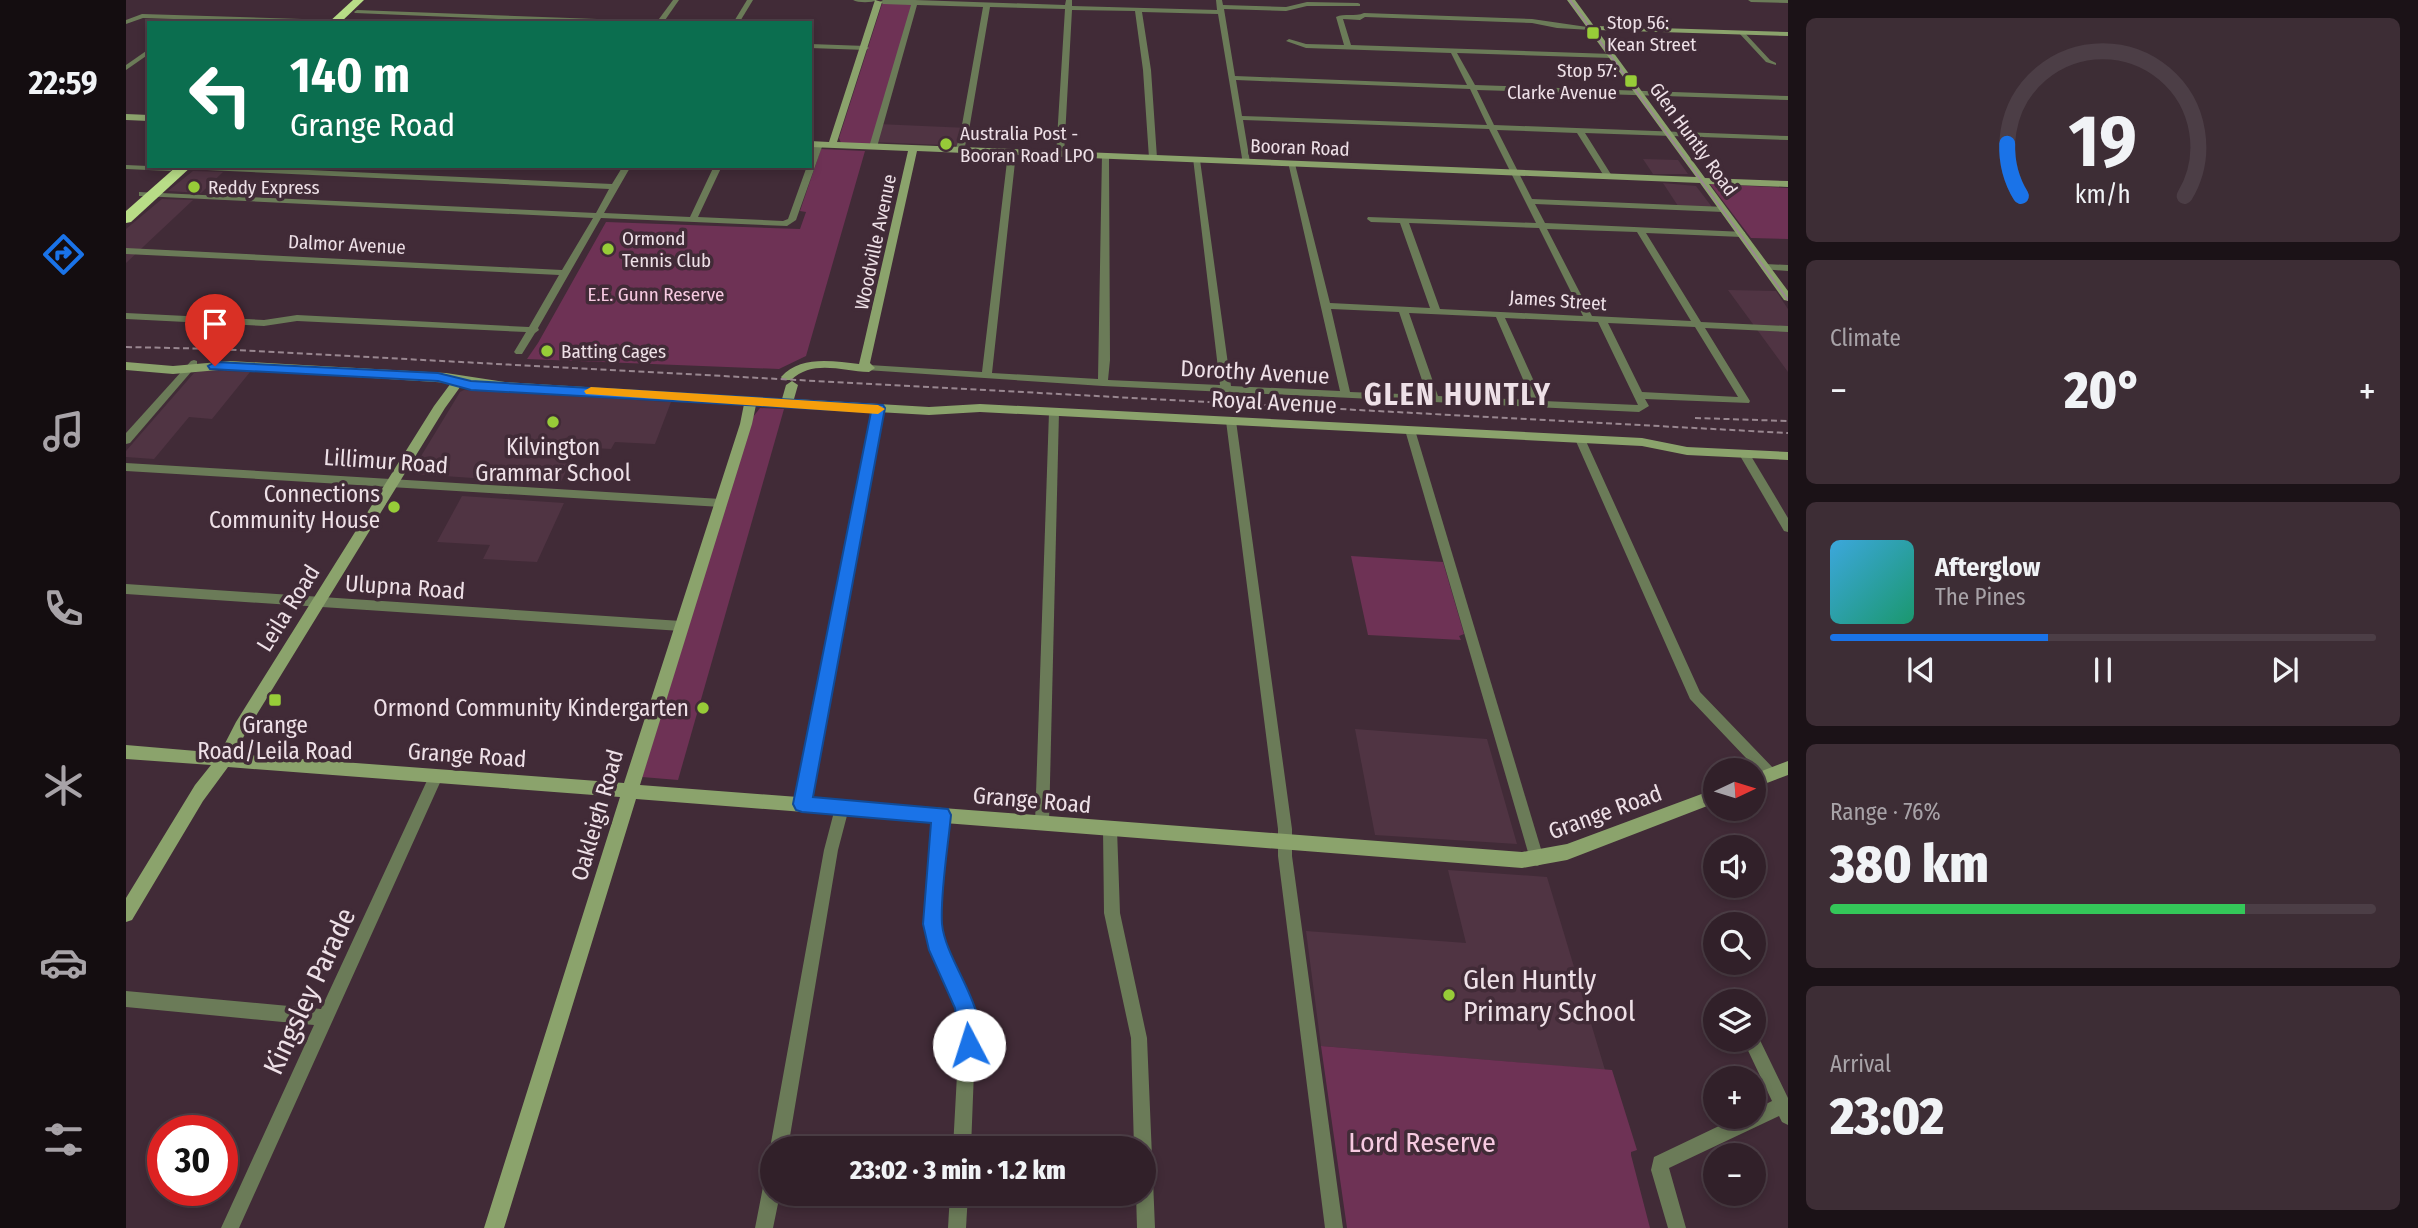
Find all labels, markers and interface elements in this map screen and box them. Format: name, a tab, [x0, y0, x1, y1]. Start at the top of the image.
place label: Stop 56: Kean Street	[1607, 11, 1697, 56]
marker: Stop 56: Kean Street	[1585, 25, 1601, 41]
text: 140 m	[290, 46, 410, 105]
icon: left	[175, 49, 266, 140]
place label: Stop 57: Clarke Avenue	[1507, 59, 1617, 104]
text: 22:59	[29, 64, 98, 102]
marker: Stop 57: Clarke Avenue	[1623, 73, 1639, 89]
street label: Glen Huntly Road	[1645, 78, 1742, 200]
text: 19	[2069, 98, 2137, 185]
text: Grange Road	[290, 106, 455, 144]
place label: Australia Post - Booran Road LPO	[960, 122, 1094, 167]
street label: Booran Road	[1250, 134, 1350, 161]
marker: Australia Post - Booran Road LPO	[938, 136, 954, 152]
street label: Woodville Avenue	[850, 172, 901, 312]
place label: Reddy Express	[208, 176, 320, 199]
marker: Reddy Express	[186, 179, 202, 195]
text: km/h	[2075, 180, 2131, 210]
place label: Ormond Tennis Club	[622, 227, 711, 272]
icon: directions	[39, 230, 88, 279]
street label: Dalmor Avenue	[288, 230, 406, 259]
marker: Ormond Tennis Club	[600, 241, 616, 257]
park label: E.E. Gunn Reserve	[587, 283, 725, 306]
street label: James Street	[1508, 286, 1608, 315]
pin	[185, 294, 245, 366]
icon: arrive	[196, 305, 234, 343]
text: Climate	[1830, 324, 1901, 352]
place label: Batting Cages	[561, 340, 666, 363]
marker: Batting Cages	[539, 343, 555, 359]
street label: Dorothy Avenue	[1180, 354, 1330, 390]
text: 20°	[2064, 359, 2142, 422]
text: −	[1830, 368, 1847, 414]
text: +	[2359, 368, 2376, 414]
district label: GLEN HUNTLY	[1364, 377, 1552, 413]
street label: Royal Avenue	[1210, 385, 1338, 419]
icon: music	[39, 407, 88, 456]
marker: Kilvington Grammar School	[545, 414, 561, 430]
place label: Kilvington Grammar School	[475, 433, 631, 487]
street label: Lillimur Road	[323, 443, 449, 479]
place label: Connections Community House	[209, 480, 380, 534]
marker: Connections Community House	[386, 499, 402, 515]
text: Afterglow	[1935, 552, 2040, 583]
street label: Leila Road	[250, 559, 326, 657]
street label: Ulupna Road	[344, 569, 466, 605]
text: The Pines	[1935, 583, 2026, 611]
icon: phone	[39, 584, 88, 633]
icon: previous	[1902, 651, 1940, 689]
icon: pause	[2084, 651, 2122, 689]
icon: next	[2266, 651, 2304, 689]
marker: Grange Road/Leila Road	[267, 692, 283, 708]
place label: Ormond Community Kindergarten	[373, 694, 689, 722]
marker: Ormond Community Kindergarten	[695, 700, 711, 716]
place label: Grange Road/Leila Road	[197, 711, 353, 765]
street label: Grange Road	[407, 737, 527, 773]
street label: Oakleigh Road	[565, 746, 629, 884]
north arrow	[1703, 758, 1766, 821]
map controls	[1703, 758, 1766, 1206]
icon: climate	[39, 761, 88, 810]
street label: Grange Road	[1544, 779, 1666, 845]
street label: Grange Road	[972, 781, 1092, 819]
text: Range · 76%	[1830, 798, 1941, 826]
text: 380 km	[1830, 833, 1989, 896]
button: sound	[1703, 835, 1766, 898]
street label: Kingsley Parade	[256, 903, 362, 1080]
button: search	[1703, 912, 1766, 975]
icon: car	[39, 938, 88, 987]
place label: Glen Huntly Primary School	[1463, 963, 1635, 1028]
marker: Glen Huntly Primary School	[1441, 987, 1457, 1003]
button: layers	[1703, 989, 1766, 1052]
position arrow	[932, 1008, 1006, 1082]
text: Arrival	[1830, 1050, 1891, 1078]
button: +	[1703, 1066, 1766, 1129]
text: 23:02	[1830, 1085, 1944, 1148]
icon: filters	[39, 1115, 88, 1164]
speed limit sign: 30	[147, 1115, 238, 1206]
park label: Lord Reserve	[1348, 1126, 1496, 1159]
button: −	[1703, 1143, 1766, 1206]
text: 23:02 · 3 min · 1.2 km	[850, 1155, 1066, 1186]

